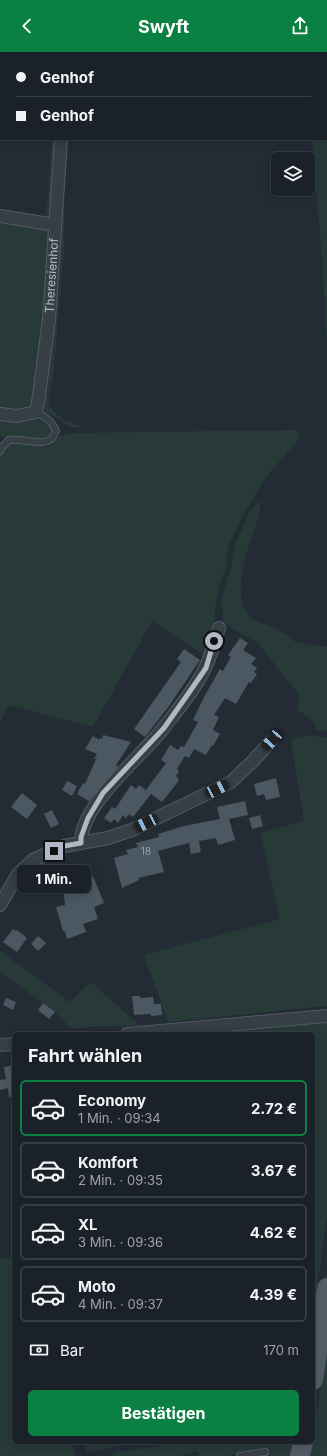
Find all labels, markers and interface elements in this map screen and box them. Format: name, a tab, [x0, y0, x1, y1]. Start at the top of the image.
icon: back	[16, 15, 38, 37]
icon: share	[289, 15, 311, 37]
text: Swyft	[138, 16, 189, 37]
text: Genhof	[40, 68, 94, 87]
text: Genhof	[40, 106, 94, 125]
map controls	[271, 152, 315, 196]
button: layers	[271, 152, 315, 196]
street label: Theresienhof	[41, 237, 61, 314]
route start	[205, 632, 223, 650]
car	[260, 727, 284, 753]
car	[204, 778, 230, 800]
car	[133, 812, 159, 834]
route end	[45, 842, 63, 860]
house number: 18	[141, 845, 151, 857]
callout: 1 Min.	[17, 865, 91, 893]
text: 1 Min.	[36, 871, 72, 887]
text: Fahrt wählen	[28, 1045, 142, 1066]
icon: car	[30, 1090, 66, 1126]
text: Economy	[78, 1091, 146, 1110]
text: 2.72 €	[251, 1099, 297, 1118]
text: 1 Min. · 09:34	[78, 1110, 161, 1126]
icon: car	[30, 1152, 66, 1188]
text: Komfort	[78, 1153, 138, 1172]
text: 3.67 €	[251, 1161, 297, 1180]
text: 2 Min. · 09:35	[78, 1172, 163, 1188]
icon: car	[30, 1214, 66, 1250]
text: XL	[78, 1215, 98, 1234]
text: 4.62 €	[250, 1223, 297, 1242]
text: 3 Min. · 09:36	[78, 1234, 163, 1250]
icon: car	[30, 1276, 66, 1312]
text: Moto	[78, 1277, 116, 1296]
text: 4.39 €	[249, 1285, 297, 1304]
text: 4 Min. · 09:37	[78, 1296, 163, 1312]
icon: cash	[28, 1339, 50, 1361]
text: Bar	[60, 1341, 84, 1360]
text: 170 m	[263, 1342, 299, 1358]
button: Bestätigen	[28, 1390, 299, 1436]

